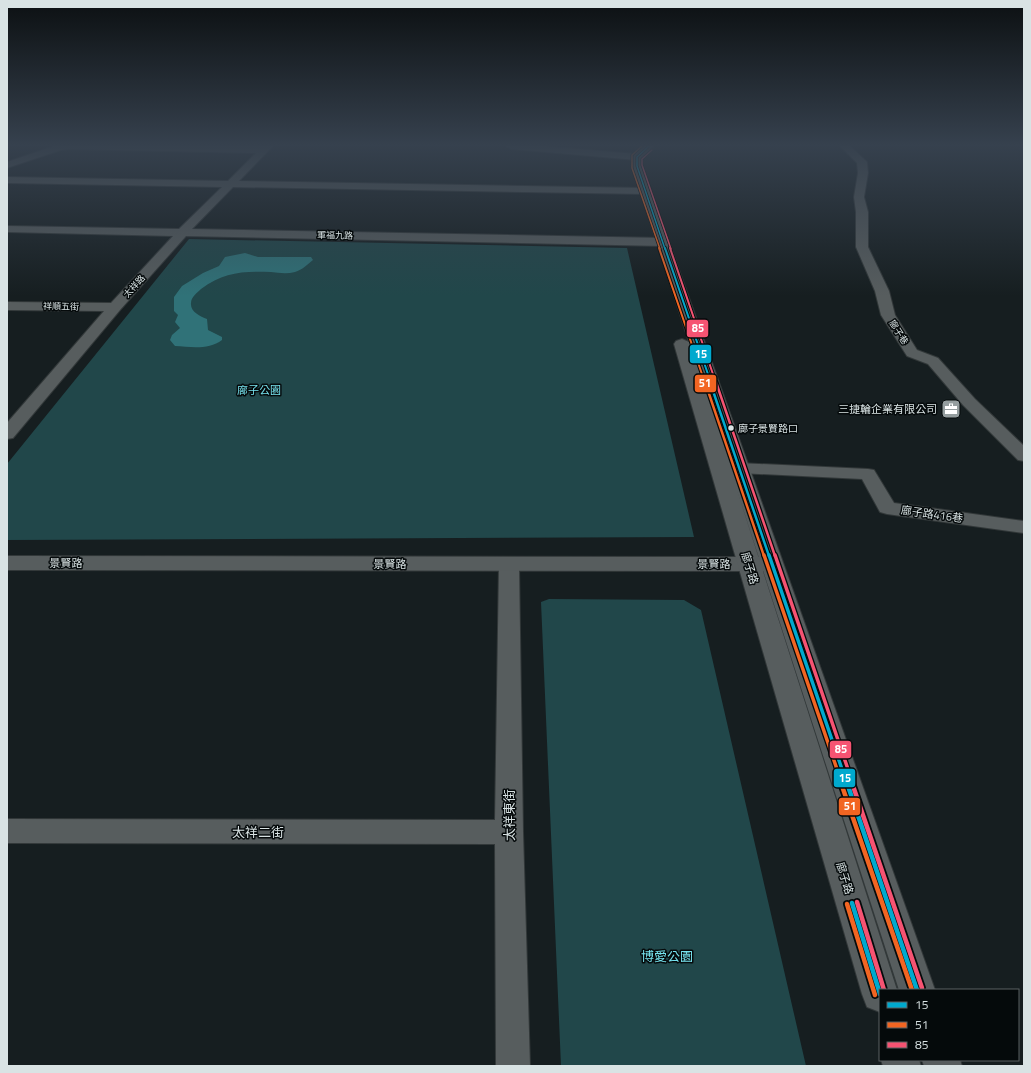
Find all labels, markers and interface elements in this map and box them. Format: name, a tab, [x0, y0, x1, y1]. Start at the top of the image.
street label: 軍福九路	[317, 228, 353, 242]
street label: 太祥路	[120, 272, 148, 300]
street label: 祥順五街	[43, 299, 79, 313]
street label: 廍子巷	[886, 317, 912, 347]
line badge: 85	[686, 319, 709, 338]
text: 85	[692, 320, 704, 336]
line badge: 15	[689, 344, 712, 364]
text: 15	[695, 346, 707, 362]
line badge: 51	[694, 374, 717, 393]
text: 51	[699, 375, 711, 391]
park label: 廍子公園	[237, 382, 281, 398]
office icon: 三捷輪企業有限公司	[940, 398, 962, 420]
place label: 三捷輪企業有限公司	[838, 401, 937, 417]
place label: 廍子景賢路口	[738, 421, 798, 436]
marker: 廍子景賢路口	[726, 423, 736, 433]
street label: 廍子路416巷	[900, 502, 964, 526]
street label: 廍子路	[738, 550, 762, 586]
street label: 景賢路	[50, 555, 83, 571]
street label: 景賢路	[374, 556, 407, 572]
street label: 景賢路	[698, 556, 731, 572]
line badge: 85	[829, 740, 852, 759]
text: 85	[835, 741, 847, 757]
line badge: 15	[833, 768, 856, 788]
text: 15	[839, 770, 851, 786]
street label: 太祥東街	[499, 789, 519, 841]
line badge: 51	[838, 797, 861, 816]
text: 51	[844, 798, 856, 814]
street label: 太祥二街	[232, 822, 284, 842]
street label: 廍子路	[833, 860, 857, 896]
park label: 博愛公園	[641, 946, 693, 966]
legend	[879, 989, 1019, 1061]
text: 15	[915, 995, 929, 1014]
text: 51	[915, 1015, 928, 1034]
text: 85	[915, 1035, 929, 1054]

